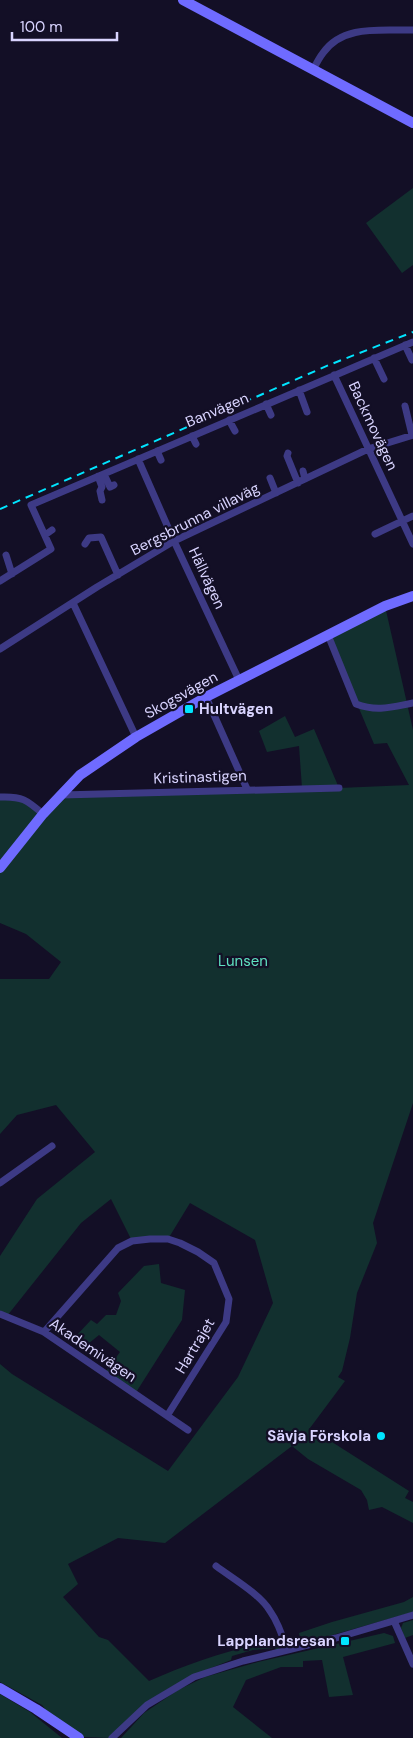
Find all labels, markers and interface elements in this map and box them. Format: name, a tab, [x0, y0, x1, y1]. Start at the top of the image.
scale bar	[12, 10, 118, 42]
text: 100 m	[20, 17, 63, 37]
street label: Backmovägen	[344, 378, 402, 474]
street label: Banvägen	[182, 388, 252, 432]
street label: Bergsbrunna villaväg	[127, 478, 263, 560]
street label: Hällvägen	[184, 544, 230, 612]
street label: Skogsvägen	[141, 667, 221, 723]
place label: Hultvägen	[199, 699, 273, 719]
marker: Hultvägen	[183, 703, 195, 715]
street label: Kristinastigen	[153, 765, 247, 789]
park label: Lunsen	[218, 951, 268, 971]
street label: Akademivägen	[45, 1313, 141, 1387]
street label: Hartrajet	[171, 1314, 219, 1377]
place label: Sävja Förskola	[267, 1426, 371, 1446]
marker: Sävja Förskola	[375, 1430, 387, 1442]
place label: Lapplandsresan	[217, 1631, 335, 1651]
marker: Lapplandsresan	[339, 1635, 351, 1647]

